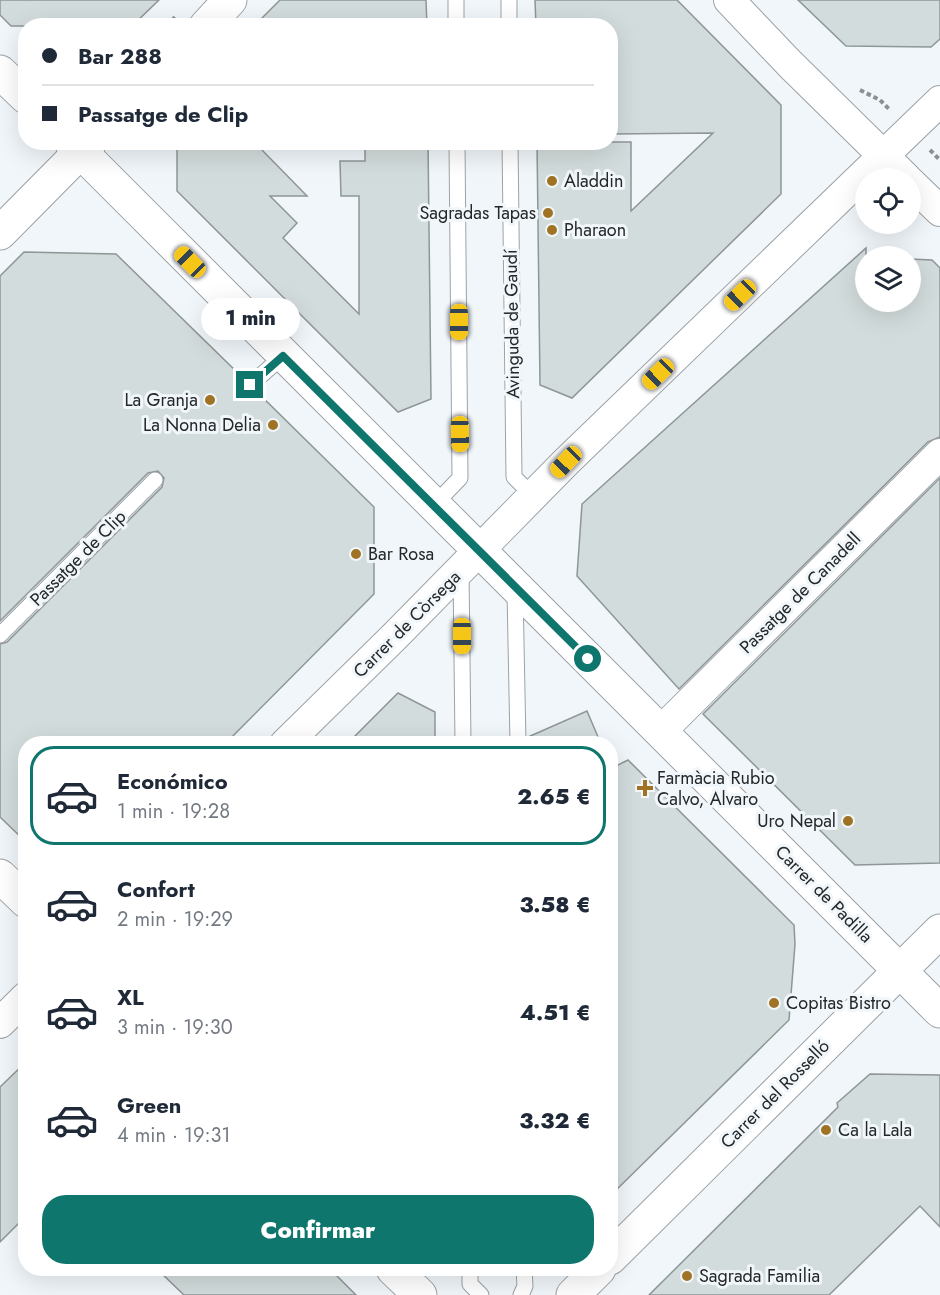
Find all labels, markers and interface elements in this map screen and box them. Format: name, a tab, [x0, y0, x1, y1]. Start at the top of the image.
text: Bar 288	[78, 40, 162, 72]
text: Passatge de Clip	[78, 98, 248, 130]
place label: Aladdin	[564, 168, 623, 194]
map controls	[855, 168, 921, 312]
button: locate	[855, 168, 921, 234]
marker: Aladdin	[545, 174, 559, 188]
place label: Sagradas Tapas	[419, 200, 536, 226]
marker: Sagradas Tapas	[541, 206, 555, 220]
place label: Pharaon	[564, 217, 626, 243]
marker: Pharaon	[545, 223, 559, 237]
car	[171, 243, 209, 281]
button: layers	[855, 246, 921, 312]
street label: Avinguda de Gaudí	[498, 248, 526, 399]
car	[721, 276, 759, 314]
callout: 1 min	[200, 298, 300, 340]
text: 1 min	[225, 304, 276, 333]
car	[450, 304, 468, 340]
car	[639, 355, 677, 393]
route end	[236, 371, 263, 398]
place label: La Granja	[124, 387, 198, 413]
marker: La Granja	[203, 393, 217, 407]
place label: La Nonna Delia	[143, 412, 261, 438]
car	[451, 416, 469, 452]
marker: La Nonna Delia	[266, 418, 280, 432]
car	[547, 443, 585, 481]
street label: Passatge de Clip	[24, 504, 132, 612]
street label: Passatge de Canadell	[733, 526, 867, 660]
place label: Bar Rosa	[368, 541, 434, 567]
marker: Bar Rosa	[349, 547, 363, 561]
street label: Carrer de Còrsega	[347, 564, 467, 684]
car	[453, 618, 471, 654]
route start	[574, 645, 601, 672]
text: Económico	[117, 765, 228, 797]
place label: Farmàcia Rubio Calvo, Alvaro	[657, 765, 775, 812]
icon: car	[45, 769, 99, 823]
text: 2.65 €	[517, 780, 591, 812]
marker: Farmàcia Rubio Calvo, Alvaro	[638, 781, 652, 795]
text: 1 min · 19:28	[117, 797, 230, 826]
place label: Uro Nepal	[757, 808, 836, 834]
marker: Uro Nepal	[841, 814, 855, 828]
street label: Carrer de Padilla	[769, 839, 879, 949]
text: Confort	[117, 873, 195, 905]
icon: car	[45, 877, 99, 931]
text: 3.58 €	[519, 888, 591, 920]
text: 2 min · 19:29	[117, 905, 233, 934]
text: XL	[117, 981, 144, 1013]
icon: car	[45, 985, 99, 1039]
place label: Copitas Bistro	[786, 990, 891, 1016]
text: 4.51 €	[520, 996, 591, 1028]
marker: Copitas Bistro	[767, 996, 781, 1010]
text: 3 min · 19:30	[117, 1013, 233, 1042]
street label: Carrer del Rosselló	[715, 1034, 835, 1154]
text: Green	[117, 1089, 181, 1121]
icon: car	[45, 1093, 99, 1147]
text: 3.32 €	[519, 1104, 591, 1136]
place label: Ca la Lala	[838, 1117, 912, 1143]
text: 4 min · 19:31	[117, 1121, 230, 1150]
marker: Ca la Lala	[819, 1123, 833, 1137]
button: Confirmar	[42, 1195, 594, 1264]
place label: Sagrada Familia	[699, 1263, 820, 1289]
marker: Sagrada Familia	[680, 1269, 694, 1283]

